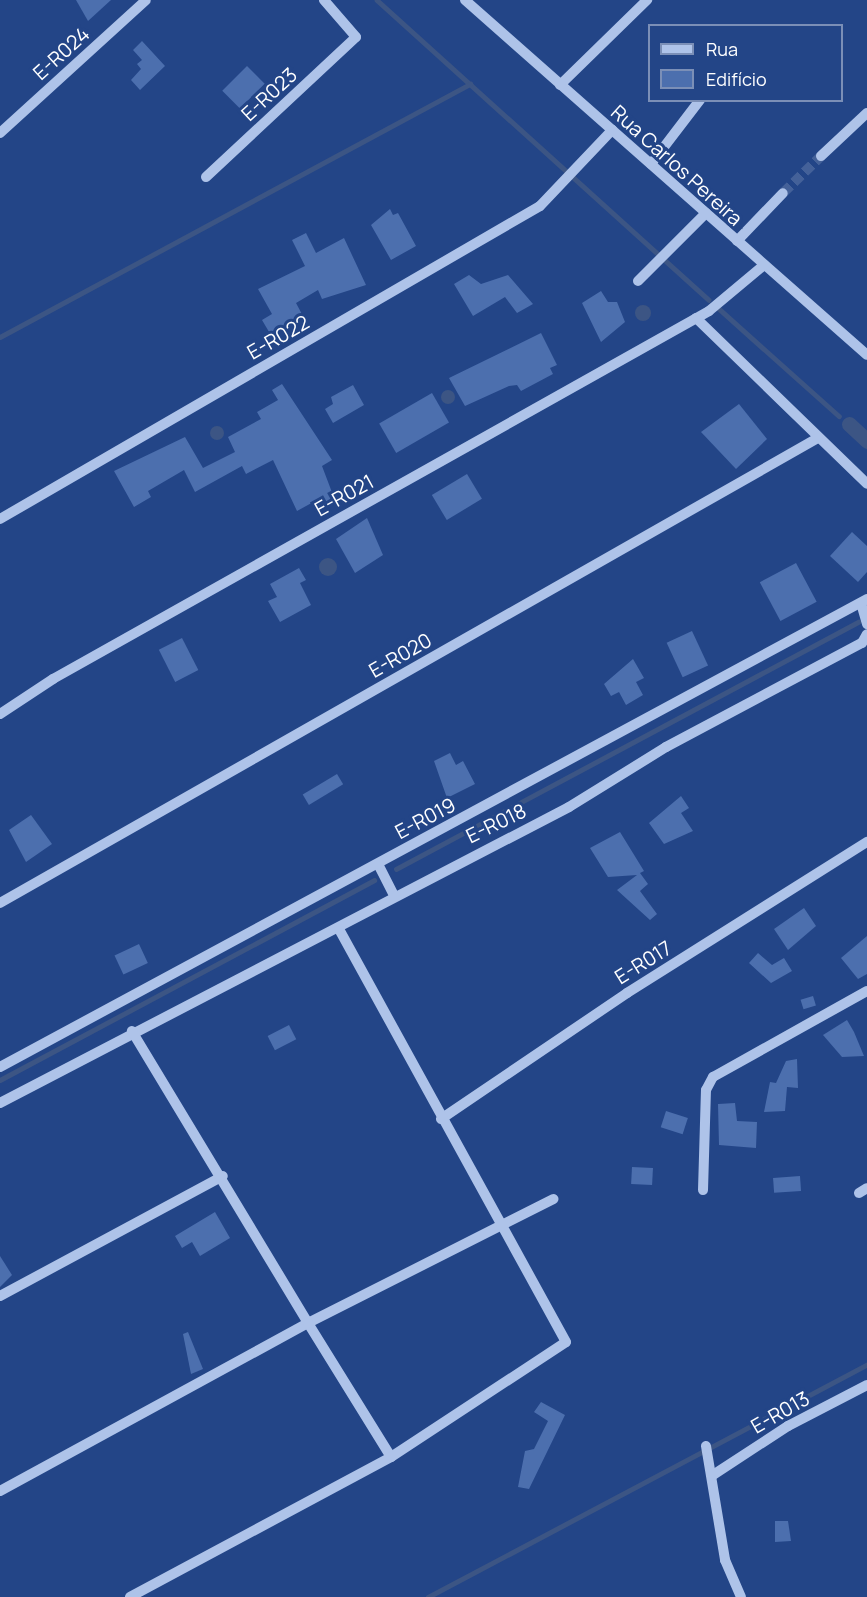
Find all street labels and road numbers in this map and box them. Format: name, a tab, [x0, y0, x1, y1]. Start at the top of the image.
street label: E-R024	[28, 22, 94, 84]
street label: E-R023	[236, 62, 302, 126]
street label: Rua Carlos Pereira	[607, 100, 747, 230]
street label: E-R022	[243, 310, 313, 364]
street label: E-R021	[310, 469, 378, 521]
street label: E-R020	[364, 628, 436, 682]
street label: E-R019	[391, 792, 459, 844]
street label: E-R018	[462, 798, 530, 848]
street label: E-R017	[610, 935, 676, 989]
street label: E-R013	[747, 1386, 813, 1438]

